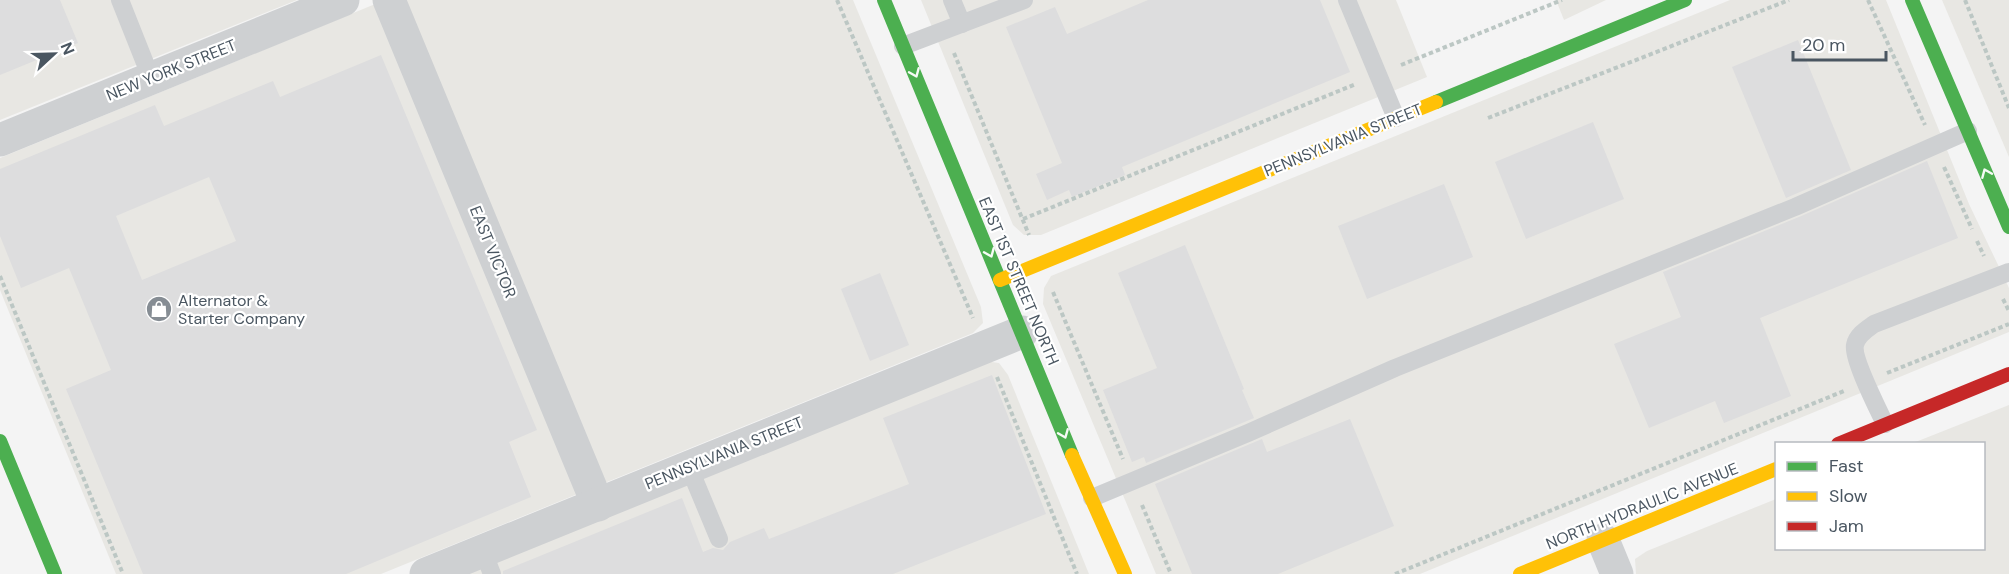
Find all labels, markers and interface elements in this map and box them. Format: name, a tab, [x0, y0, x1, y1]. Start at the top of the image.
north arrow	[24, 24, 84, 84]
scale bar	[1793, 24, 1886, 62]
text: 20 m	[1802, 33, 1845, 57]
street label: NEW YORK STREET	[103, 34, 239, 106]
text: N	[56, 39, 79, 58]
one-way arrow	[908, 67, 920, 78]
street label: PENNSYLVANIA STREET	[1261, 99, 1425, 181]
one-way arrow	[1981, 168, 1993, 179]
street label: EAST 1ST STREET NORTH	[974, 194, 1064, 368]
street label: EAST VICTOR	[465, 203, 521, 301]
one-way arrow	[982, 247, 994, 258]
place label: Alternator & Starter Company	[178, 290, 305, 329]
shop icon: Alternator & Starter Company	[144, 294, 174, 324]
street label: PENNSYLVANIA STREET	[642, 412, 806, 494]
one-way arrow	[1057, 427, 1069, 438]
legend	[1775, 442, 1985, 550]
text: Fast	[1829, 454, 1864, 478]
street label: NORTH HYDRAULIC AVENUE	[1543, 458, 1741, 554]
text: Slow	[1829, 484, 1868, 508]
text: Jam	[1829, 514, 1864, 538]

